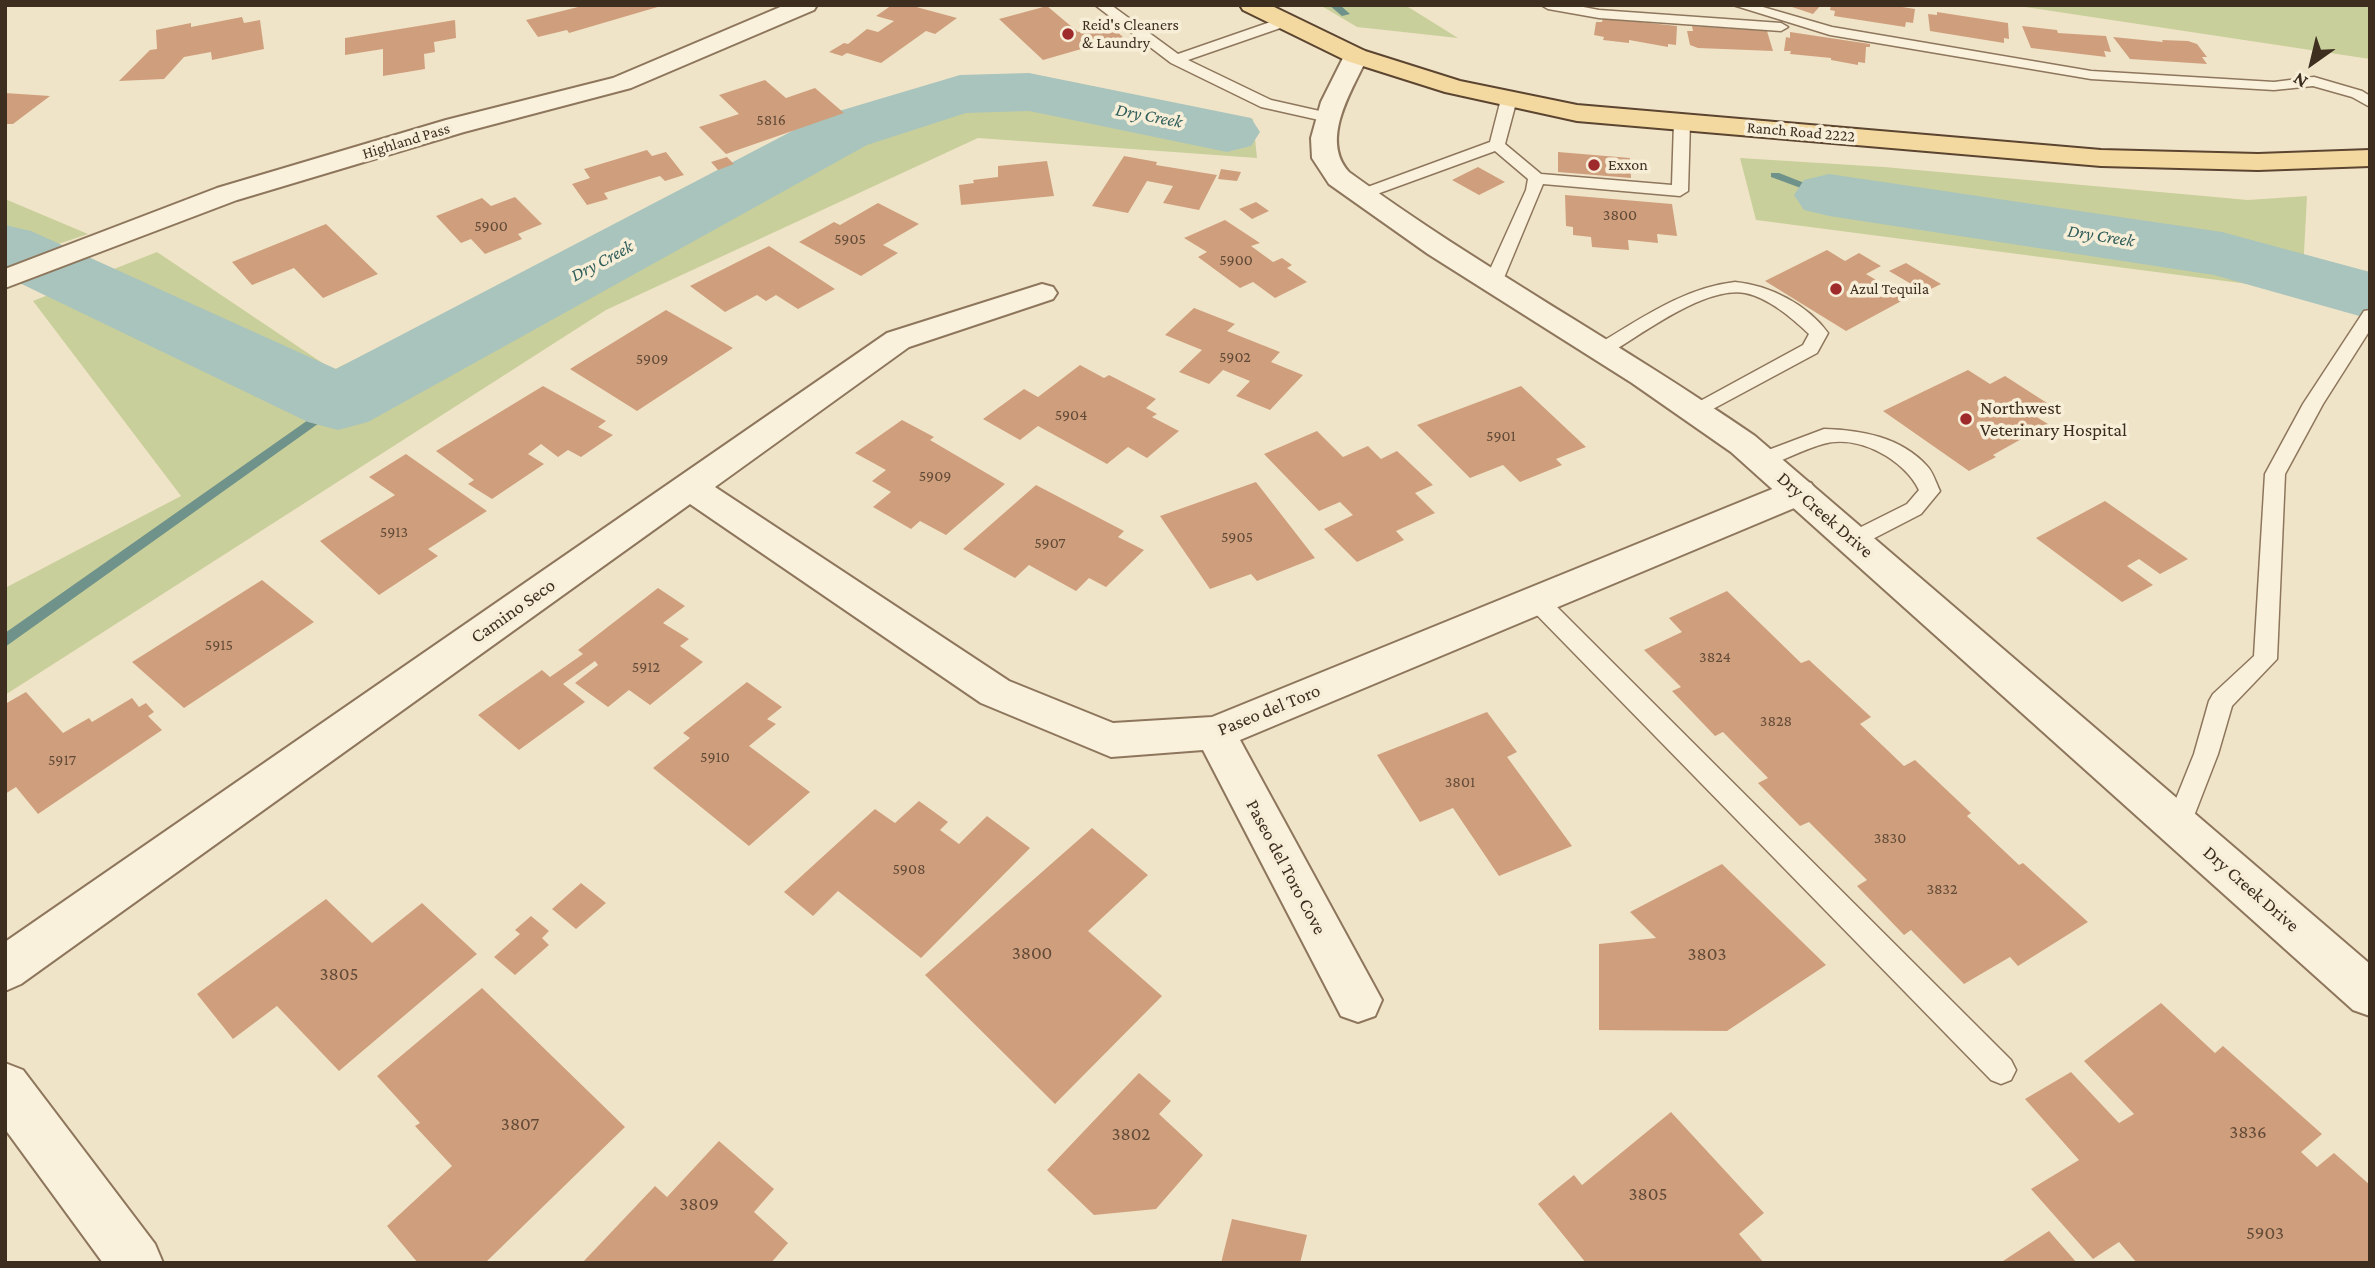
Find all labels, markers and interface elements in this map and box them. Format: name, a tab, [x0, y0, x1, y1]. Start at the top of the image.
place label: Reid's Cleaners & Laundry	[1082, 15, 1179, 53]
marker: Reid's Cleaners & Laundry	[1060, 26, 1076, 42]
north arrow	[2277, 28, 2347, 98]
text: N	[2289, 69, 2311, 93]
water label: Dry Creek	[1114, 99, 1184, 133]
house number: 5816	[756, 110, 786, 130]
street label: Ranch Road 2222	[1746, 118, 1856, 146]
street label: Highland Pass	[360, 119, 452, 163]
place label: Exxon	[1608, 155, 1648, 175]
marker: Exxon	[1586, 157, 1602, 173]
house number: 3800	[1603, 205, 1637, 225]
house number: 5900	[474, 216, 508, 236]
water label: Dry Creek	[2066, 220, 2136, 252]
house number: 5905	[834, 229, 866, 249]
water label: Dry Creek	[567, 236, 637, 286]
house number: 5900	[1219, 250, 1253, 270]
place label: Azul Tequila	[1850, 279, 1929, 299]
marker: Azul Tequila	[1828, 281, 1844, 297]
house number: 5902	[1219, 347, 1251, 367]
house number: 5909	[636, 349, 668, 369]
place label: Northwest Veterinary Hospital	[1980, 397, 2127, 441]
house number: 5904	[1055, 405, 1087, 425]
marker: Northwest Veterinary Hospital	[1958, 411, 1974, 427]
house number: 5901	[1486, 426, 1516, 446]
house number: 5909	[919, 466, 951, 486]
street label: Dry Creek Drive	[1772, 467, 1878, 563]
house number: 5913	[380, 522, 408, 542]
house number: 5905	[1221, 527, 1253, 547]
house number: 5907	[1034, 533, 1066, 553]
street label: Camino Seco	[466, 574, 560, 648]
house number: 5915	[205, 635, 233, 655]
house number: 3824	[1699, 647, 1731, 667]
house number: 5912	[632, 657, 660, 677]
street label: Paseo del Toro	[1214, 679, 1324, 741]
house number: 3828	[1760, 711, 1792, 731]
house number: 5910	[700, 747, 730, 767]
house number: 5917	[48, 750, 76, 770]
house number: 3801	[1445, 772, 1475, 792]
street label: Paseo del Toro Cove	[1241, 796, 1331, 938]
house number: 3830	[1874, 828, 1906, 848]
street label: Dry Creek Drive	[2198, 841, 2304, 937]
house number: 5908	[892, 859, 926, 879]
house number: 3832	[1926, 879, 1958, 899]
house number: 3800	[1012, 942, 1052, 964]
house number: 3803	[1688, 943, 1726, 965]
house number: 3805	[320, 963, 358, 985]
house number: 3807	[501, 1113, 539, 1135]
house number: 3836	[2229, 1121, 2267, 1143]
house number: 3802	[1112, 1123, 1150, 1145]
house number: 3805	[1629, 1183, 1667, 1205]
house number: 3809	[679, 1193, 719, 1215]
house number: 5903	[2246, 1222, 2284, 1244]

